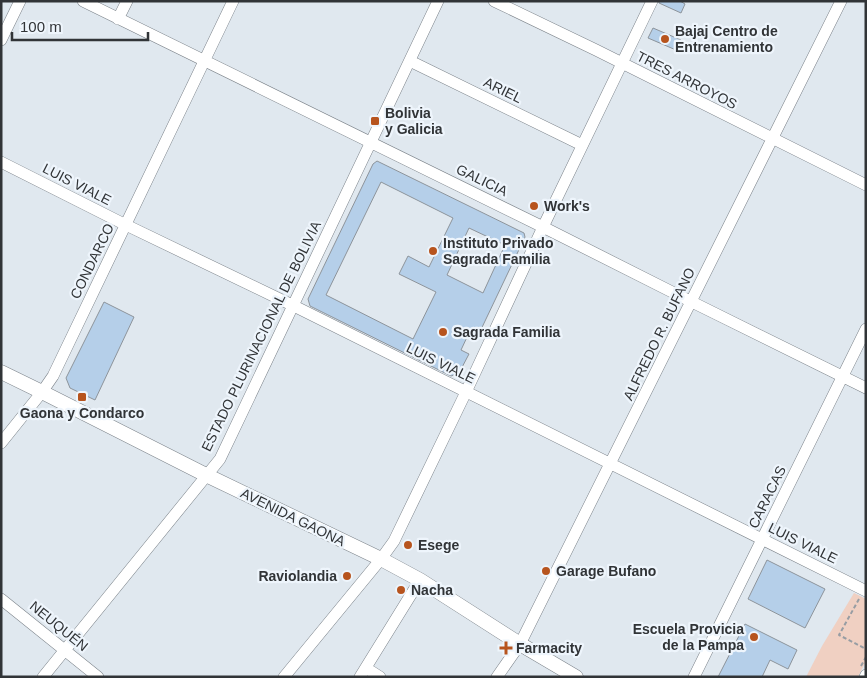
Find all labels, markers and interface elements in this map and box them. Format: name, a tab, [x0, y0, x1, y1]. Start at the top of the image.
scale bar	[12, 10, 149, 42]
text: 100 m	[20, 18, 62, 35]
place label: Bajaj Centro de Entrenamiento	[675, 23, 778, 55]
marker: Bajaj Centro de Entrenamiento	[659, 33, 671, 45]
street label: TRES ARROYOS	[634, 48, 740, 112]
street label: ARIEL	[481, 74, 525, 106]
place label: Bolivia y Galicia	[385, 105, 443, 137]
marker: Bolivia y Galicia	[369, 115, 381, 127]
street label: LUIS VIALE	[40, 160, 114, 208]
street label: GALICIA	[454, 161, 511, 200]
place label: Work's	[544, 198, 590, 214]
marker: Work's	[528, 200, 540, 212]
street label: ESTADO PLURINACIONAL DE BOLIVIA	[198, 218, 324, 454]
street label: CONDARCO	[67, 221, 117, 301]
place label: Instituto Privado Sagrada Familia	[443, 235, 553, 267]
marker: Instituto Privado Sagrada Familia	[427, 245, 439, 257]
street label: ALFREDO R. BUFANO	[620, 265, 698, 403]
place label: Sagrada Familia	[453, 324, 561, 340]
marker: Sagrada Familia	[437, 326, 449, 338]
street label: LUIS VIALE	[404, 339, 478, 387]
marker: Gaona y Condarco	[76, 391, 88, 403]
place label: Gaona y Condarco	[20, 405, 144, 421]
street label: CARACAS	[745, 463, 789, 531]
street label: AVENIDA GAONA	[238, 485, 348, 549]
street label: LUIS VIALE	[766, 519, 840, 567]
place label: Esege	[418, 537, 459, 553]
marker: Esege	[402, 539, 414, 551]
place label: Garage Bufano	[556, 563, 656, 579]
marker: Garage Bufano	[540, 565, 552, 577]
place label: Raviolandia	[258, 568, 337, 584]
marker: Raviolandia	[341, 570, 353, 582]
place label: Nacha	[411, 582, 453, 598]
marker: Nacha	[395, 584, 407, 596]
street label: NEUQUÉN	[27, 598, 91, 654]
place label: Escuela Provicia de la Pampa	[633, 621, 744, 653]
marker: Escuela Provicia de la Pampa	[748, 631, 760, 643]
place label: Farmacity	[516, 640, 582, 656]
marker: Farmacity	[500, 642, 512, 654]

